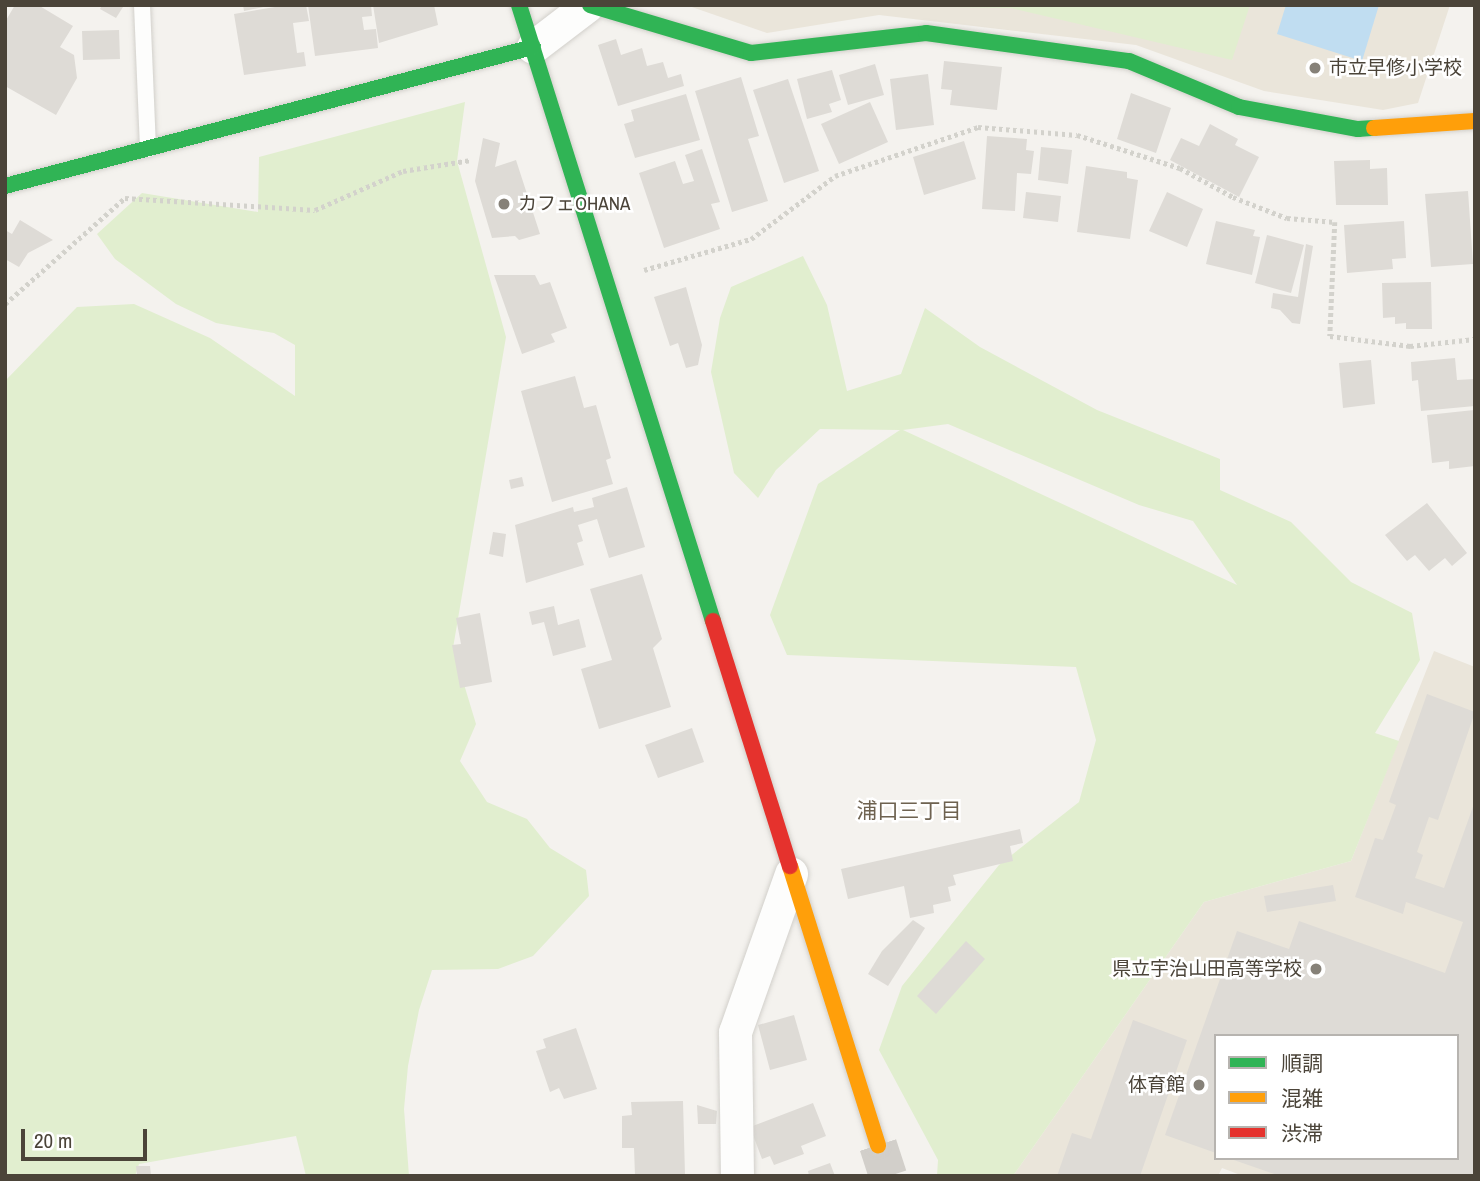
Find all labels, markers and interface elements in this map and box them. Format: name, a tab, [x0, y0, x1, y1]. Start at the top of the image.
place label: 市立早修小学校	[1329, 57, 1462, 79]
marker: 市立早修小学校	[1307, 60, 1323, 76]
place label: カフェOHANA	[518, 193, 630, 215]
marker: カフェOHANA	[496, 196, 512, 212]
district label: 浦口三丁目	[857, 798, 961, 824]
place label: 県立宇治山田高等学校	[1112, 958, 1302, 980]
marker: 県立宇治山田高等学校	[1308, 961, 1324, 977]
legend	[1214, 1034, 1459, 1160]
text: 順調	[1281, 1049, 1323, 1078]
place label: 体育館	[1128, 1074, 1185, 1096]
marker: 体育館	[1191, 1077, 1207, 1093]
text: 混雑	[1281, 1084, 1323, 1113]
scale bar	[24, 1114, 150, 1158]
text: 渋滞	[1281, 1119, 1323, 1148]
text: 20 m	[34, 1126, 72, 1155]

